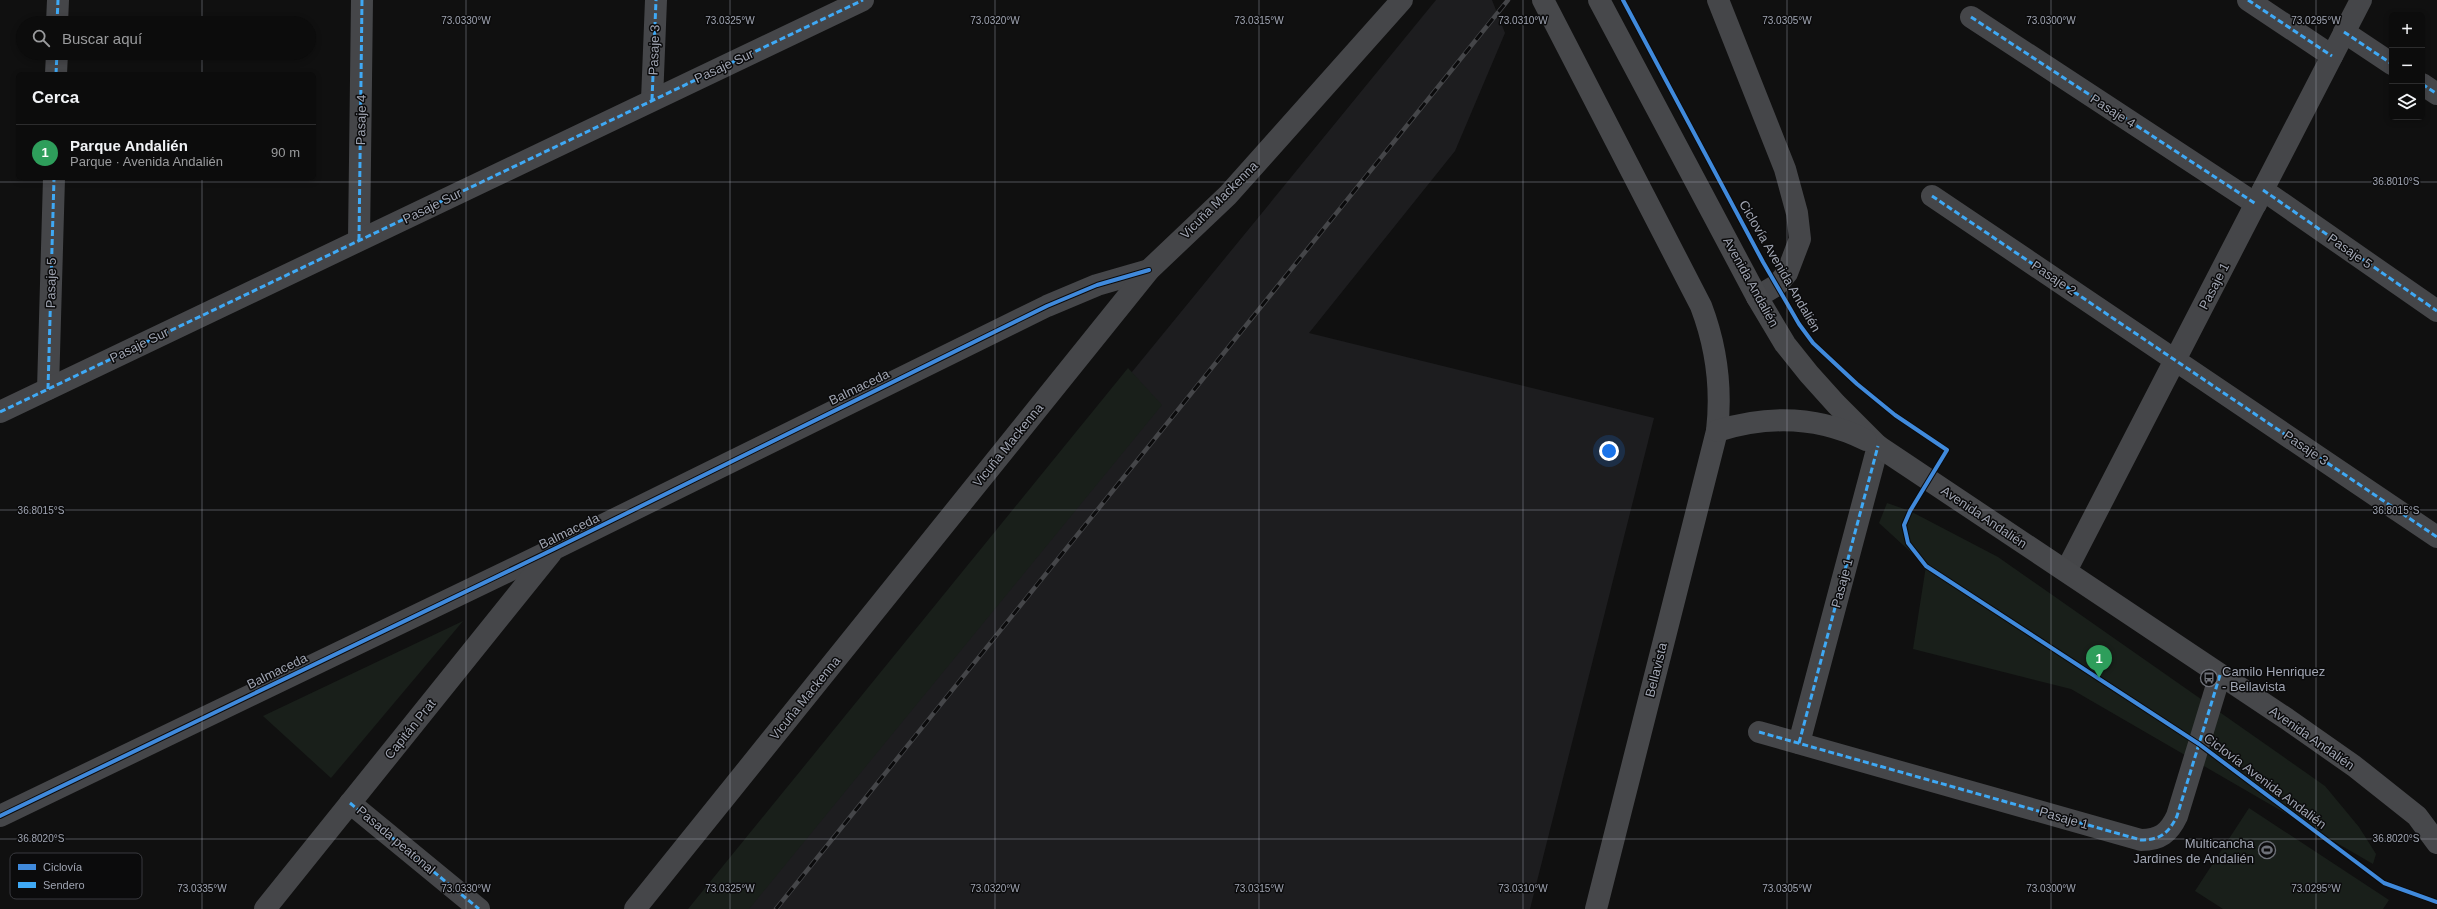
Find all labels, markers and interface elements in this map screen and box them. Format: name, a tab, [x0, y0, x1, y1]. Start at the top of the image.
map controls	[2389, 12, 2425, 120]
button: +	[2389, 12, 2425, 48]
text: 73.0330°W	[441, 15, 491, 26]
text: 73.0325°W	[705, 15, 755, 26]
text: 73.0320°W	[970, 15, 1020, 26]
text: 73.0315°W	[1234, 15, 1284, 26]
text: 73.0310°W	[1498, 15, 1548, 26]
text: 73.0305°W	[1762, 15, 1812, 26]
text: 73.0300°W	[2026, 15, 2076, 26]
text: 73.0295°W	[2291, 15, 2341, 26]
search box	[16, 16, 316, 60]
street label: Pasaje 3	[646, 24, 662, 76]
icon: search	[30, 27, 52, 49]
text: Buscar aquí	[62, 30, 142, 47]
street label: Pasaje Sur	[692, 45, 757, 86]
button: −	[2389, 48, 2425, 84]
button: layers	[2389, 84, 2425, 120]
text: Cerca	[32, 88, 79, 107]
street label: Pasaje 4	[2088, 91, 2138, 131]
street label: Pasaje 4	[353, 95, 369, 145]
text: Parque Andalién	[70, 137, 188, 154]
text: 1	[41, 145, 49, 160]
text: 90 m	[271, 145, 300, 160]
text: Parque · Avenida Andalién	[70, 154, 223, 169]
street label: Vicuña Mackenna	[1177, 158, 1261, 242]
text: 36.8010°S	[2373, 176, 2420, 187]
street label: Pasaje Sur	[400, 185, 464, 227]
street label: Ciclovía Avenida Andalién	[1736, 197, 1824, 335]
street label: Pasaje 5	[2325, 230, 2375, 272]
street label: Avenida Andalién	[1720, 234, 1782, 330]
street label: Pasaje 5	[43, 258, 59, 308]
street label: Pasaje 2	[2029, 258, 2079, 298]
street label: Pasaje 1	[2196, 260, 2232, 312]
street label: Pasaje Sur	[107, 324, 171, 366]
street label: Balmaceda	[826, 366, 892, 408]
street label: Vicuña Mackenna	[970, 400, 1047, 490]
street label: Pasaje 3	[2281, 428, 2331, 468]
your location	[1599, 441, 1619, 461]
street label: Avenida Andalién	[1938, 483, 2030, 551]
text: 36.8015°S	[18, 505, 65, 516]
text: 36.8015°S	[2373, 505, 2420, 516]
street label: Balmaceda	[536, 510, 602, 552]
street label: Pasaje 1	[1828, 557, 1856, 609]
street label: Bellavista	[1642, 640, 1670, 699]
pin: 1	[2086, 645, 2112, 678]
street label: Balmaceda	[244, 650, 310, 692]
street label: Vicuña Mackenna	[767, 653, 844, 743]
place label: Camilo Henriquez - Bellavista	[2222, 664, 2325, 694]
bus stop icon: Camilo Henriquez - Bellavista	[2199, 668, 2219, 688]
street label: Capitán Prat	[381, 696, 439, 762]
street label: Avenida Andalién	[2267, 703, 2357, 773]
street label: Ciclovía Avenida Andalién	[2201, 730, 2329, 832]
street label: Pasada peatonal	[354, 803, 438, 877]
street label: Pasaje 1	[2038, 804, 2090, 832]
text: 36.8020°S	[18, 833, 65, 844]
text: 36.8020°S	[2373, 833, 2420, 844]
place label: Multicancha Jardines de Andalién	[2133, 836, 2255, 866]
sports icon: Multicancha Jardines de Andalién	[2257, 840, 2277, 860]
legend	[10, 853, 142, 899]
text: Ciclovía	[43, 861, 83, 873]
text: Sendero	[43, 879, 85, 891]
text: 73.0335°W	[177, 883, 227, 894]
text: 73.0330°W	[441, 883, 491, 894]
text: 73.0325°W	[705, 883, 755, 894]
text: 73.0320°W	[970, 883, 1020, 894]
text: 73.0315°W	[1234, 883, 1284, 894]
text: 73.0310°W	[1498, 883, 1548, 894]
text: 73.0305°W	[1762, 883, 1812, 894]
text: 73.0300°W	[2026, 883, 2076, 894]
text: 73.0295°W	[2291, 883, 2341, 894]

